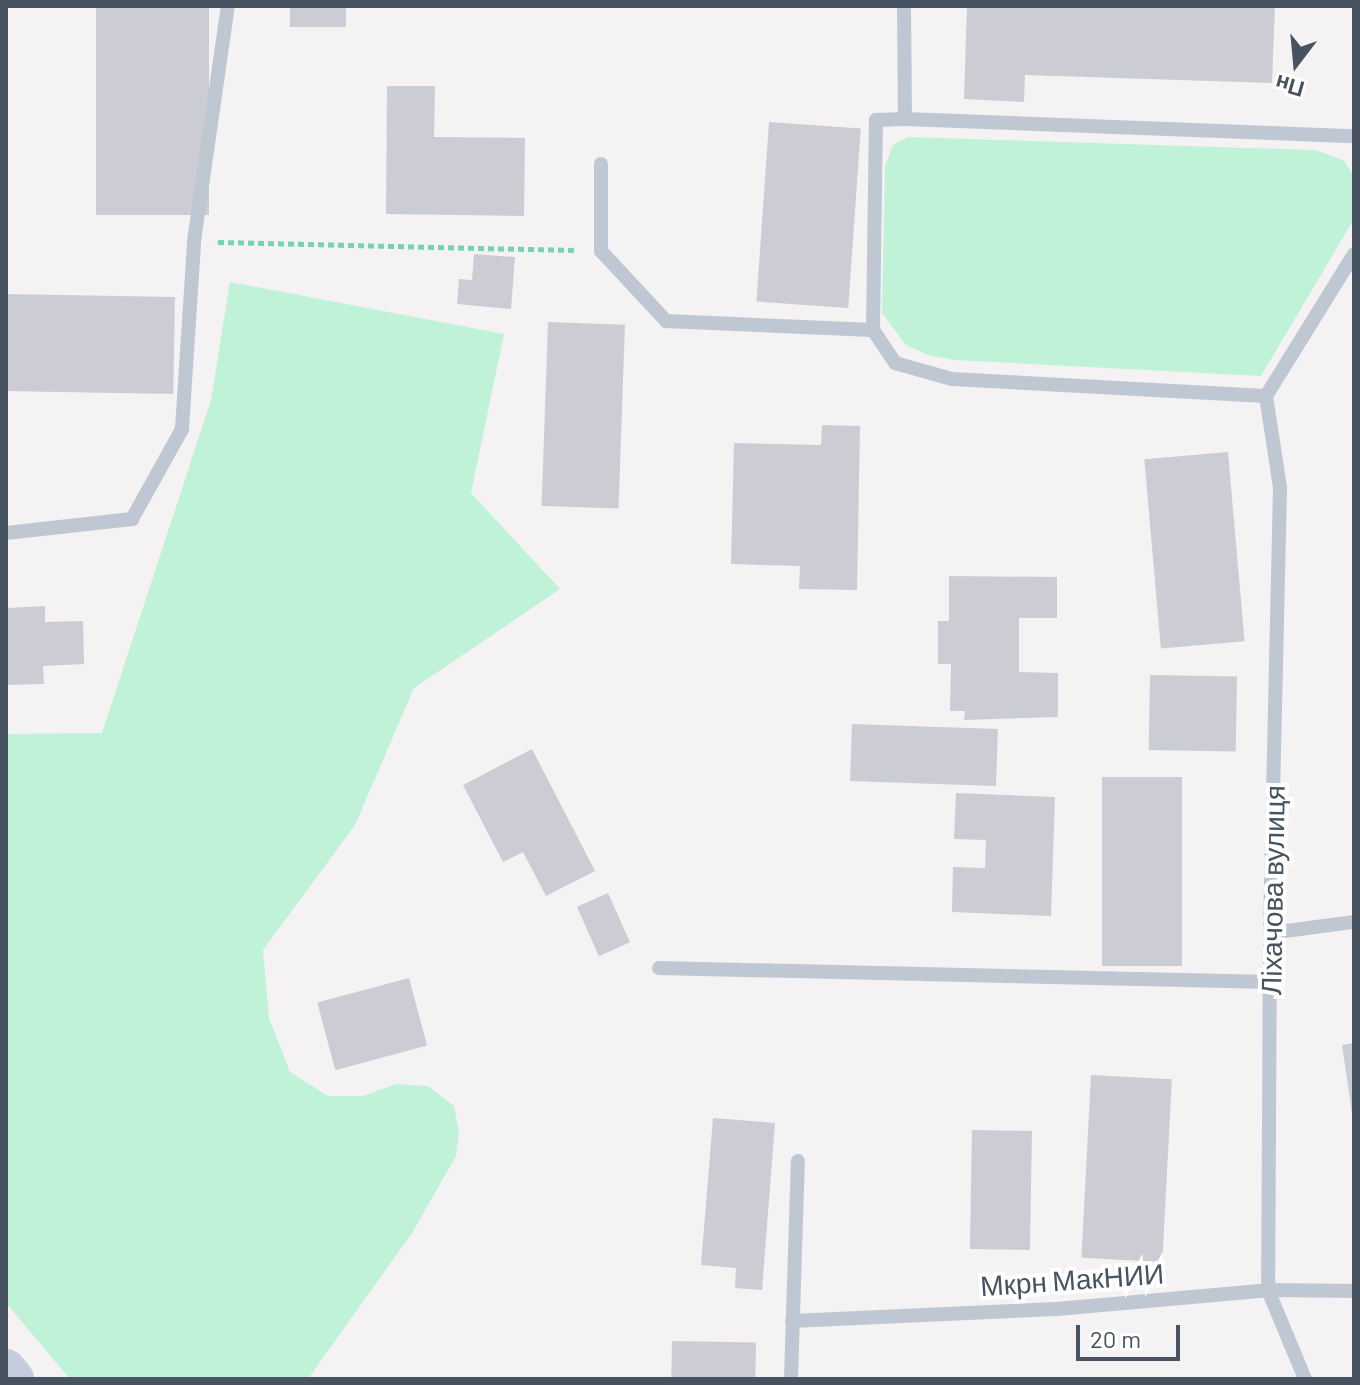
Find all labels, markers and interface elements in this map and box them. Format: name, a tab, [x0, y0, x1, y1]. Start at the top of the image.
north arrow	[1256, 24, 1336, 104]
text: Пн	[1272, 71, 1307, 104]
street label: Ліхачова вулиця	[1253, 785, 1291, 995]
street label: Мкрн МакНИИ	[979, 1256, 1165, 1302]
scale bar	[1080, 1309, 1184, 1359]
text: 20 m	[1090, 1324, 1141, 1353]

